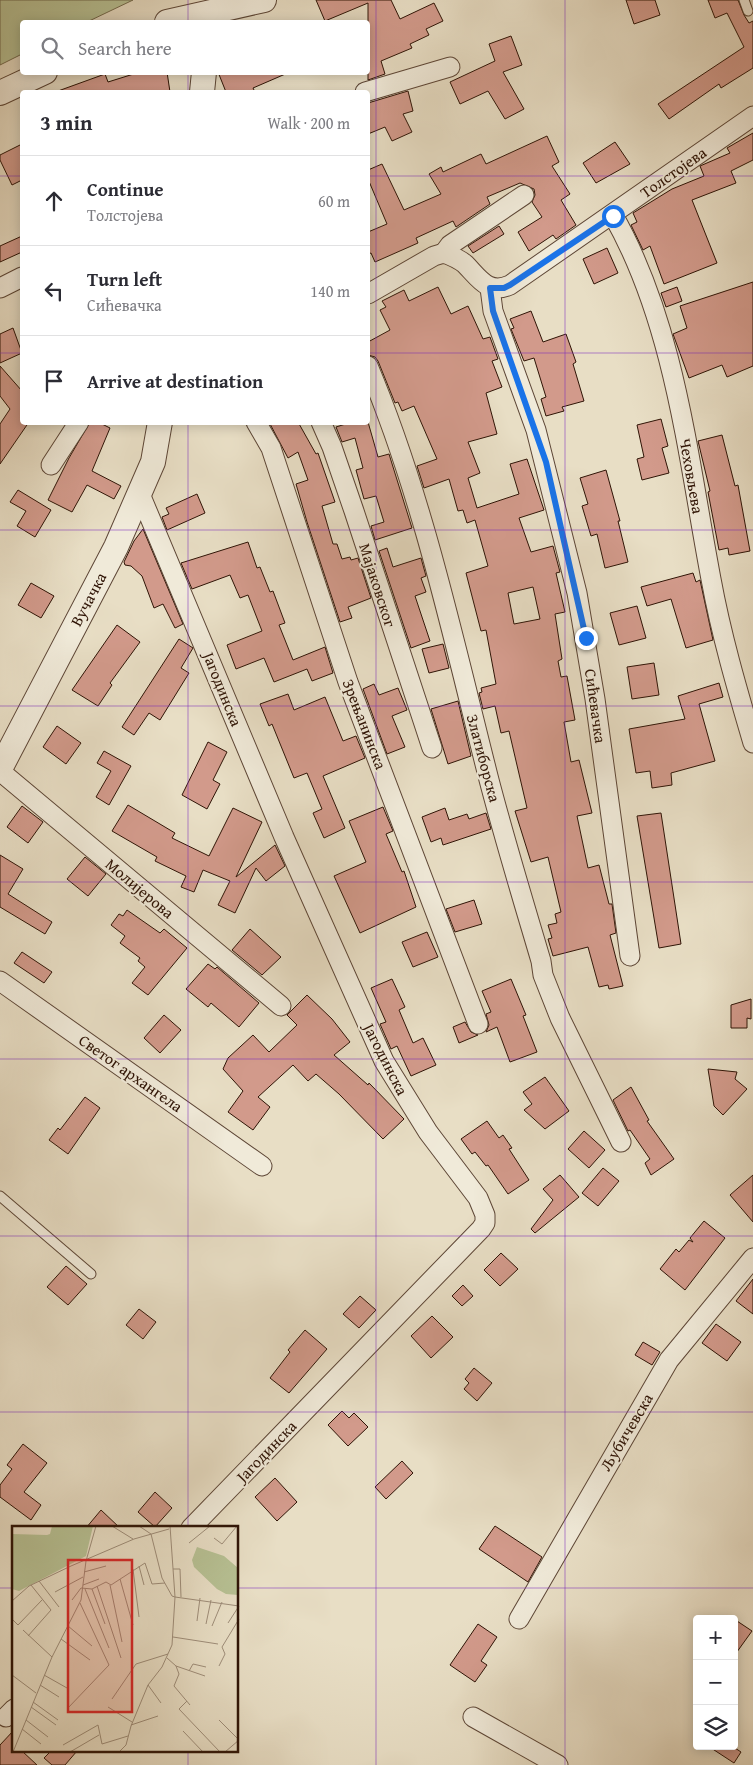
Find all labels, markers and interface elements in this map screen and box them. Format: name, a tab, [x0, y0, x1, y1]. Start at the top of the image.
search box	[20, 20, 370, 75]
icon: search	[38, 34, 66, 62]
text: Search here	[78, 34, 172, 62]
text: 3 min	[40, 107, 92, 138]
text: Walk · 200 m	[267, 111, 350, 135]
street label: Толстојева	[635, 140, 711, 204]
text: Continue	[87, 175, 164, 203]
icon: ahead	[40, 187, 68, 215]
text: 60 m	[318, 189, 350, 213]
text: Толстојева	[87, 203, 163, 227]
route start	[602, 205, 625, 228]
text: Turn left	[87, 265, 162, 293]
icon: left	[40, 277, 68, 305]
text: 140 m	[310, 279, 350, 303]
text: Сићевачка	[87, 293, 162, 317]
icon: arrive	[40, 367, 68, 395]
text: Arrive at destination	[87, 367, 263, 395]
street label: Чеховљева	[674, 436, 710, 516]
street label: Мајаковског	[353, 540, 403, 630]
street label: Вучачка	[64, 567, 112, 630]
route end	[575, 627, 598, 650]
street label: Јагодинска	[196, 646, 249, 730]
street label: Сићевачка	[579, 667, 613, 745]
street label: Зрењанинска	[337, 675, 393, 773]
street label: Златиборска	[461, 711, 507, 805]
street label: Молијерова	[100, 852, 180, 924]
street label: Јагодинска	[357, 1017, 415, 1100]
street label: Светог архангела	[74, 1028, 188, 1118]
street label: Љубичевска	[593, 1388, 659, 1475]
street label: Јагодинска	[229, 1414, 302, 1489]
inset map	[12, 1526, 239, 1752]
map controls	[693, 1615, 738, 1750]
button: +	[693, 1615, 738, 1660]
button: −	[693, 1660, 738, 1705]
button: layers	[693, 1705, 738, 1750]

